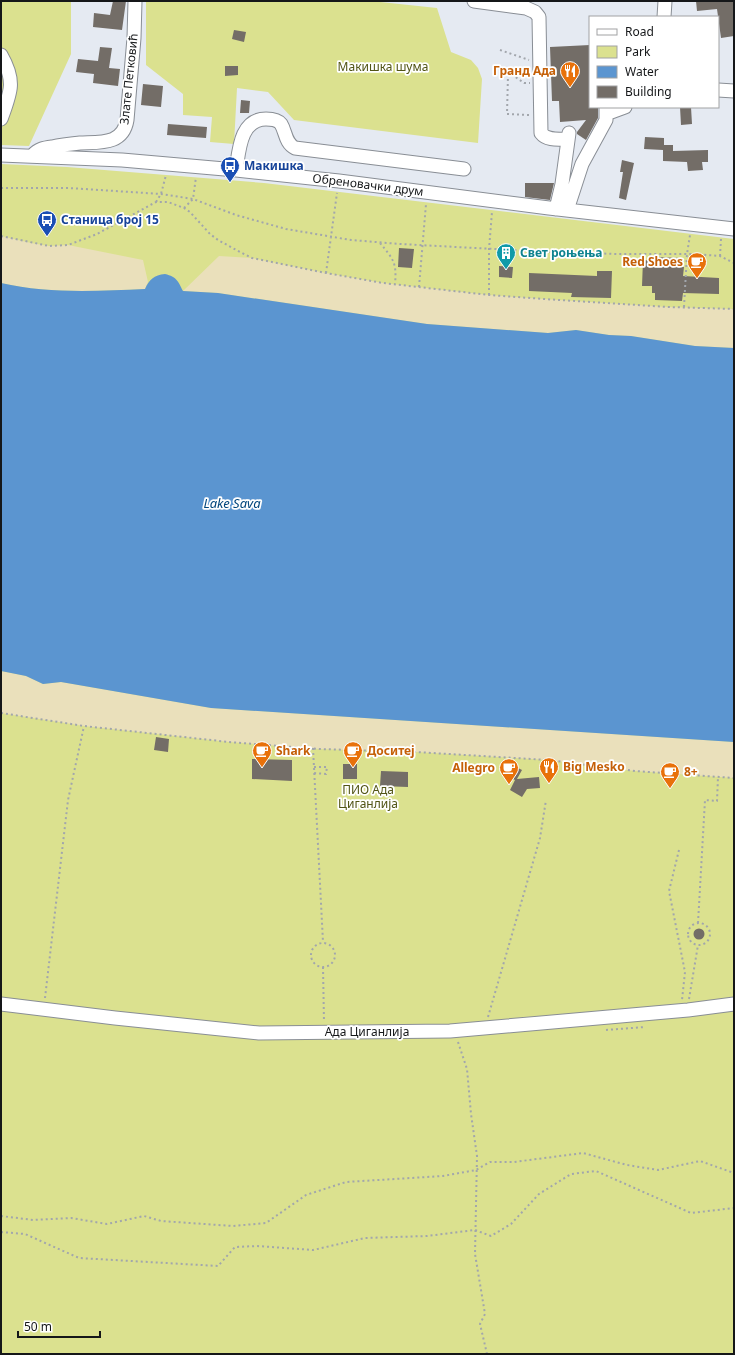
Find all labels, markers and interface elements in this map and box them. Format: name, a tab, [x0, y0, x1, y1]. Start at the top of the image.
legend	[589, 16, 719, 108]
text: Road	[625, 23, 654, 40]
street label: Злате Петковић	[115, 33, 142, 125]
text: Park	[625, 43, 651, 60]
park label: Макишка шума	[338, 58, 428, 75]
restaurant icon: Гранд Ада	[559, 60, 581, 88]
place label: Гранд Ада	[493, 62, 556, 79]
text: Water	[625, 63, 659, 80]
text: Building	[625, 83, 672, 100]
bus stop icon: Макишка	[219, 155, 241, 183]
place label: Макишка	[244, 157, 304, 174]
street label: Обреновачки друм	[312, 169, 425, 200]
bus stop icon: Станица број 15	[36, 209, 58, 237]
place label: Станица број 15	[61, 211, 159, 228]
building icon: Свет роњења	[495, 242, 517, 270]
place label: Свет роњења	[520, 244, 602, 261]
cafe icon: Red Shoes	[686, 251, 708, 279]
place label: Red Shoes	[622, 253, 683, 270]
water label: Lake Sava	[203, 494, 261, 512]
cafe icon: Shark	[251, 740, 273, 768]
cafe icon: Доситеј	[342, 740, 364, 768]
place label: Shark	[276, 742, 311, 759]
place label: Доситеј	[367, 742, 415, 759]
restaurant icon: Big Mesko	[538, 756, 560, 784]
cafe icon: Allegro	[498, 757, 520, 785]
place label: Big Mesko	[563, 758, 625, 775]
place label: Allegro	[452, 759, 495, 776]
cafe icon: 8+	[659, 761, 681, 789]
place label: 8+	[684, 763, 698, 780]
park label: ПИО Ада Циганлија	[338, 781, 398, 812]
street label: Ада Циганлија	[325, 1023, 409, 1040]
scale bar	[18, 1313, 100, 1339]
text: 50 m	[24, 1318, 52, 1335]

